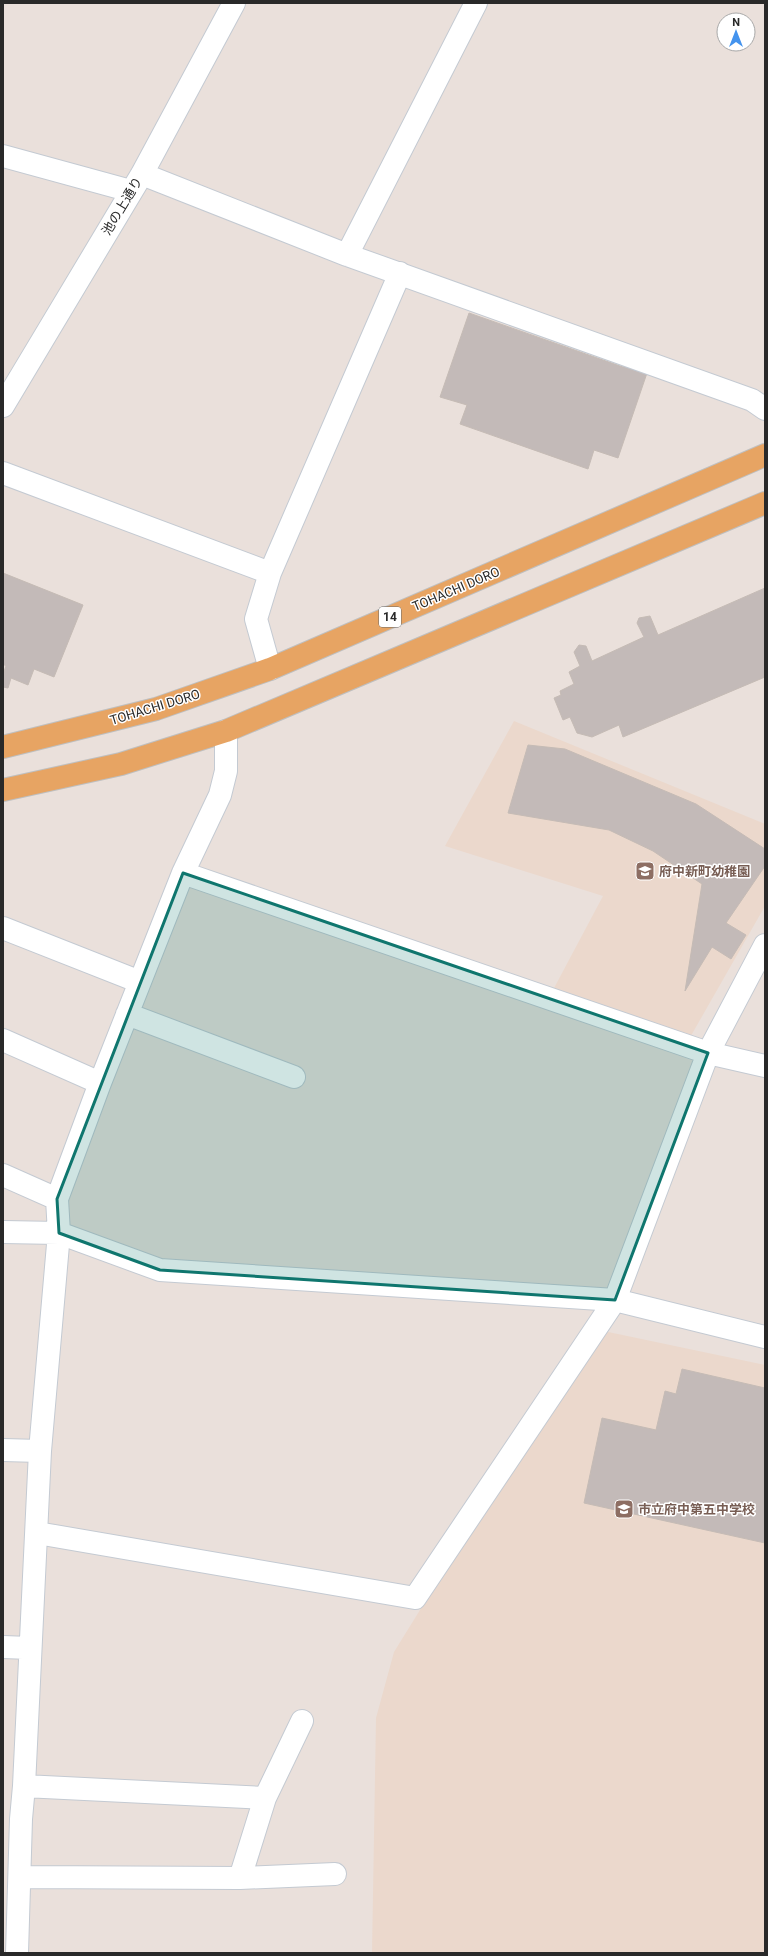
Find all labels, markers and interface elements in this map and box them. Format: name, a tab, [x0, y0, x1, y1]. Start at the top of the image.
north arrow	[716, 12, 756, 52]
text: N	[732, 16, 740, 29]
street label: 池の上通り	[99, 174, 145, 238]
street label: TOHACHI DORO	[410, 564, 502, 614]
road number: 14	[379, 607, 401, 627]
street label: TOHACHI DORO	[108, 686, 202, 728]
school or university icon: 府中新町幼稚園	[634, 860, 656, 882]
place label: 府中新町幼稚園	[659, 864, 750, 879]
school or university icon: 市立府中第五中学校	[613, 1498, 635, 1520]
place label: 市立府中第五中学校	[638, 1502, 755, 1517]

